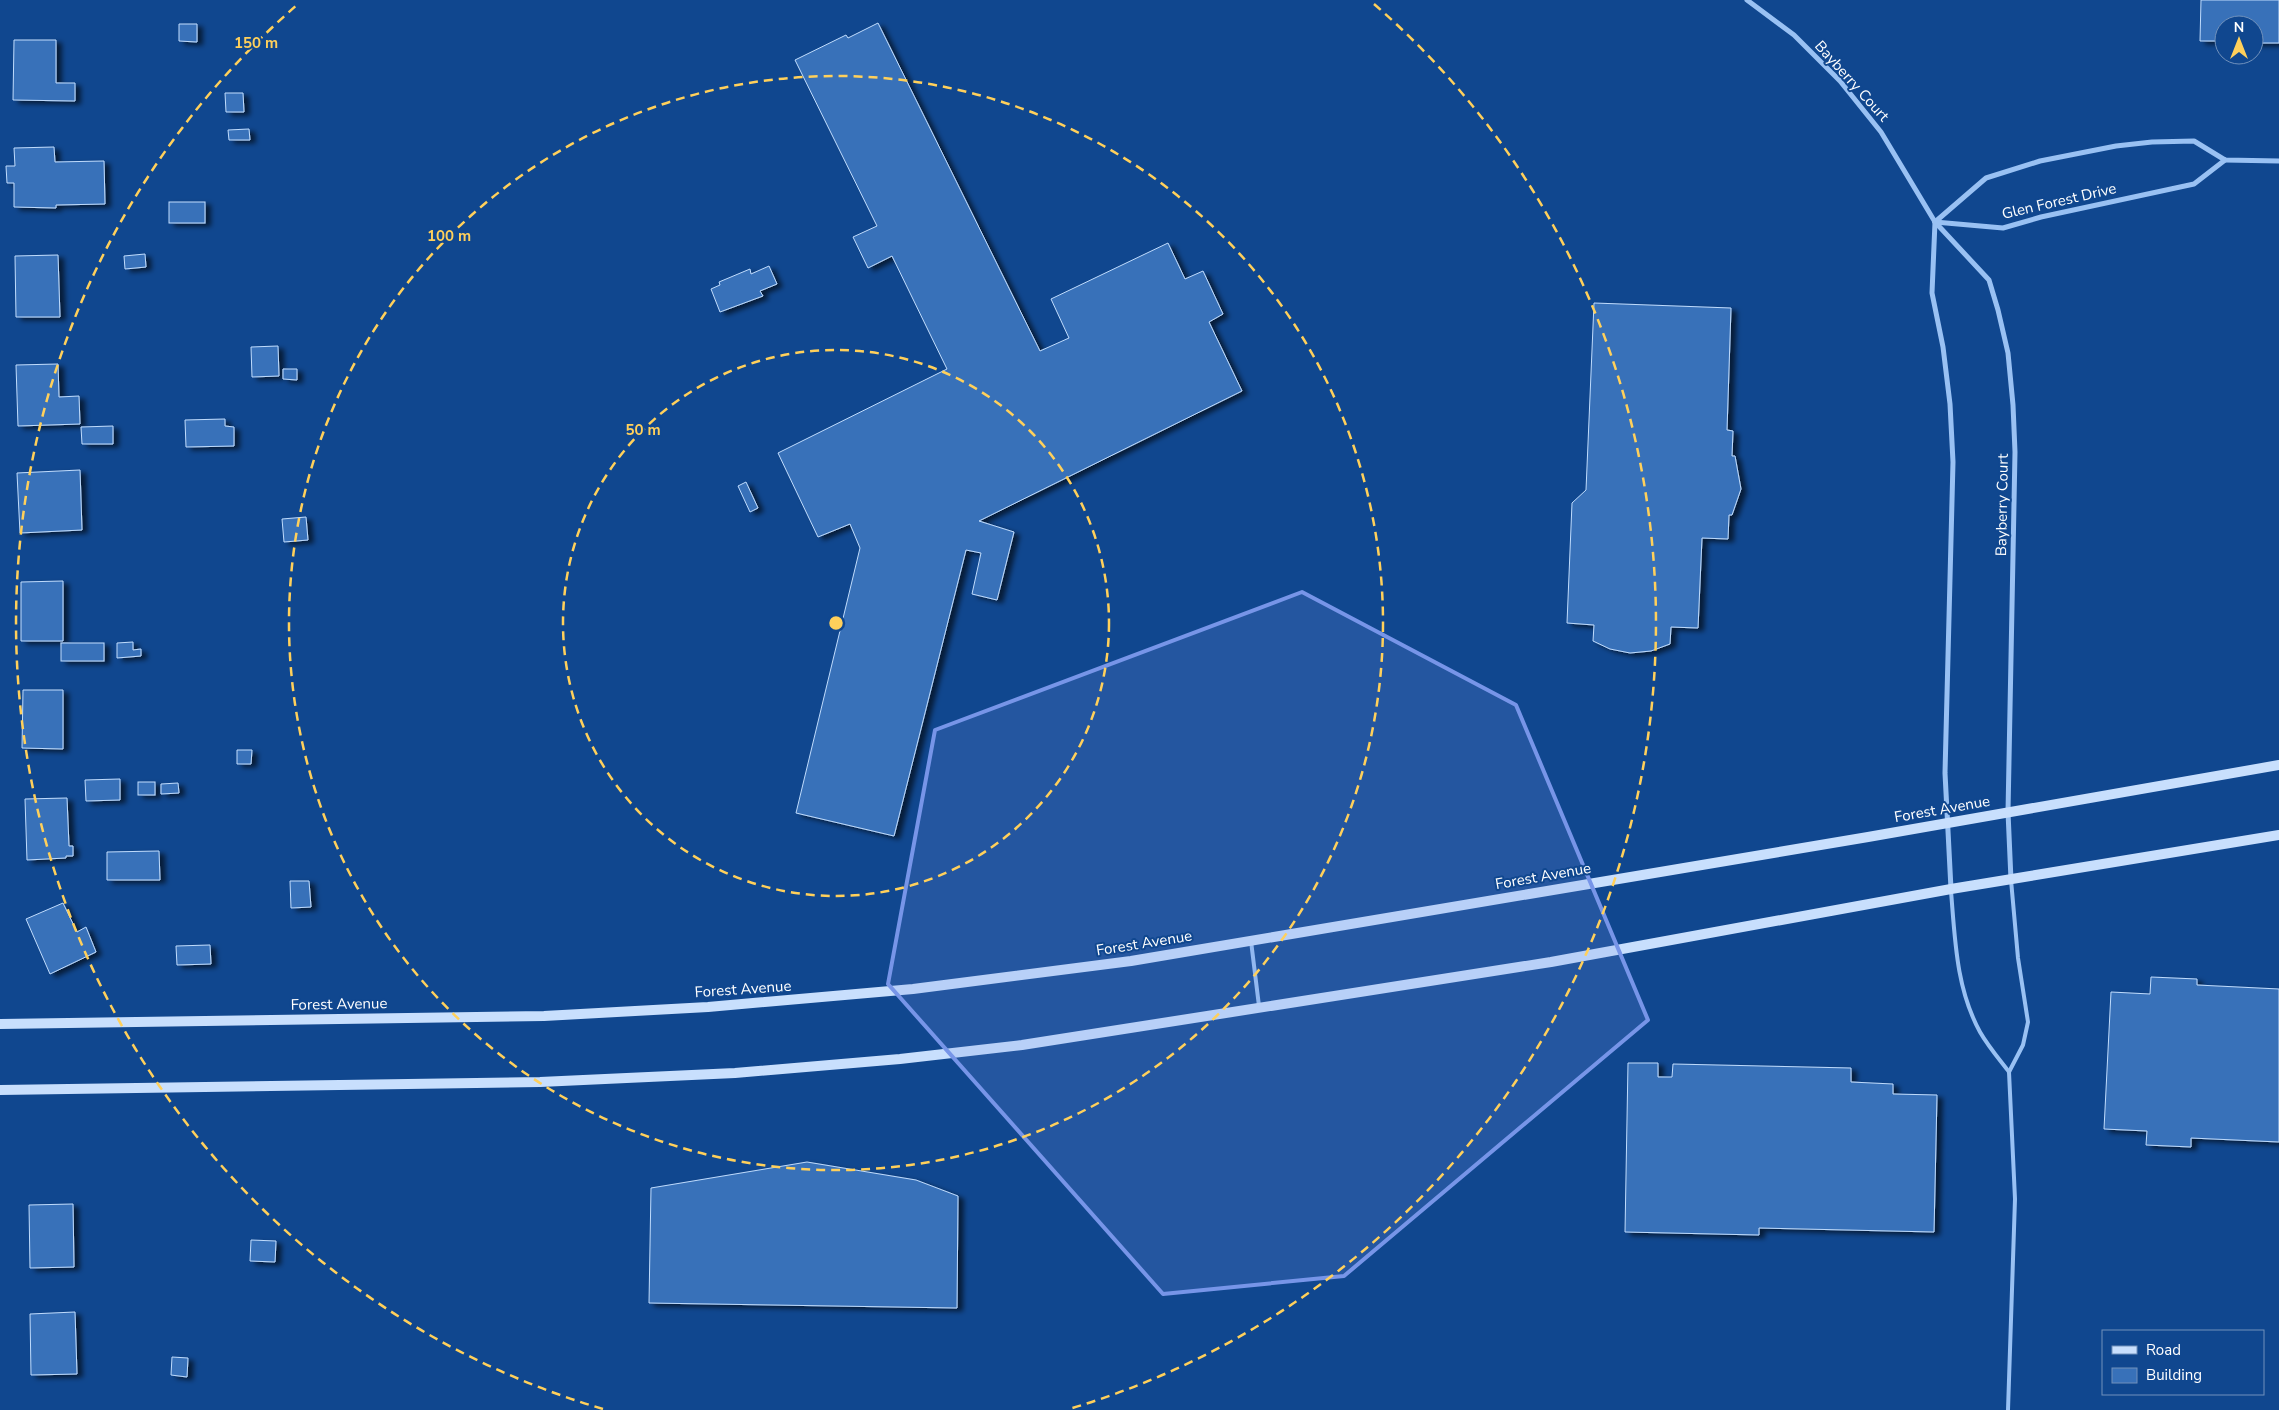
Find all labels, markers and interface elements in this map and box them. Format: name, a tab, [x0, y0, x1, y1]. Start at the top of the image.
north arrow	[2214, 15, 2264, 65]
text: N	[2234, 18, 2244, 37]
text: 150 m	[234, 33, 278, 53]
street label: Bayberry Court	[1810, 36, 1894, 126]
street label: Glen Forest Drive	[2000, 178, 2118, 224]
text: 100 m	[427, 226, 471, 246]
text: 50 m	[625, 420, 661, 440]
street label: Bayberry Court	[1991, 453, 2013, 556]
centre of rings	[827, 614, 845, 632]
street label: Forest Avenue	[1893, 791, 1991, 827]
street label: Forest Avenue	[1494, 858, 1592, 894]
street label: Forest Avenue	[1095, 926, 1193, 960]
street label: Forest Avenue	[694, 976, 792, 1002]
street label: Forest Avenue	[290, 993, 388, 1015]
legend	[2102, 1330, 2264, 1395]
text: Road	[2146, 1340, 2181, 1360]
text: Building	[2146, 1365, 2202, 1385]

